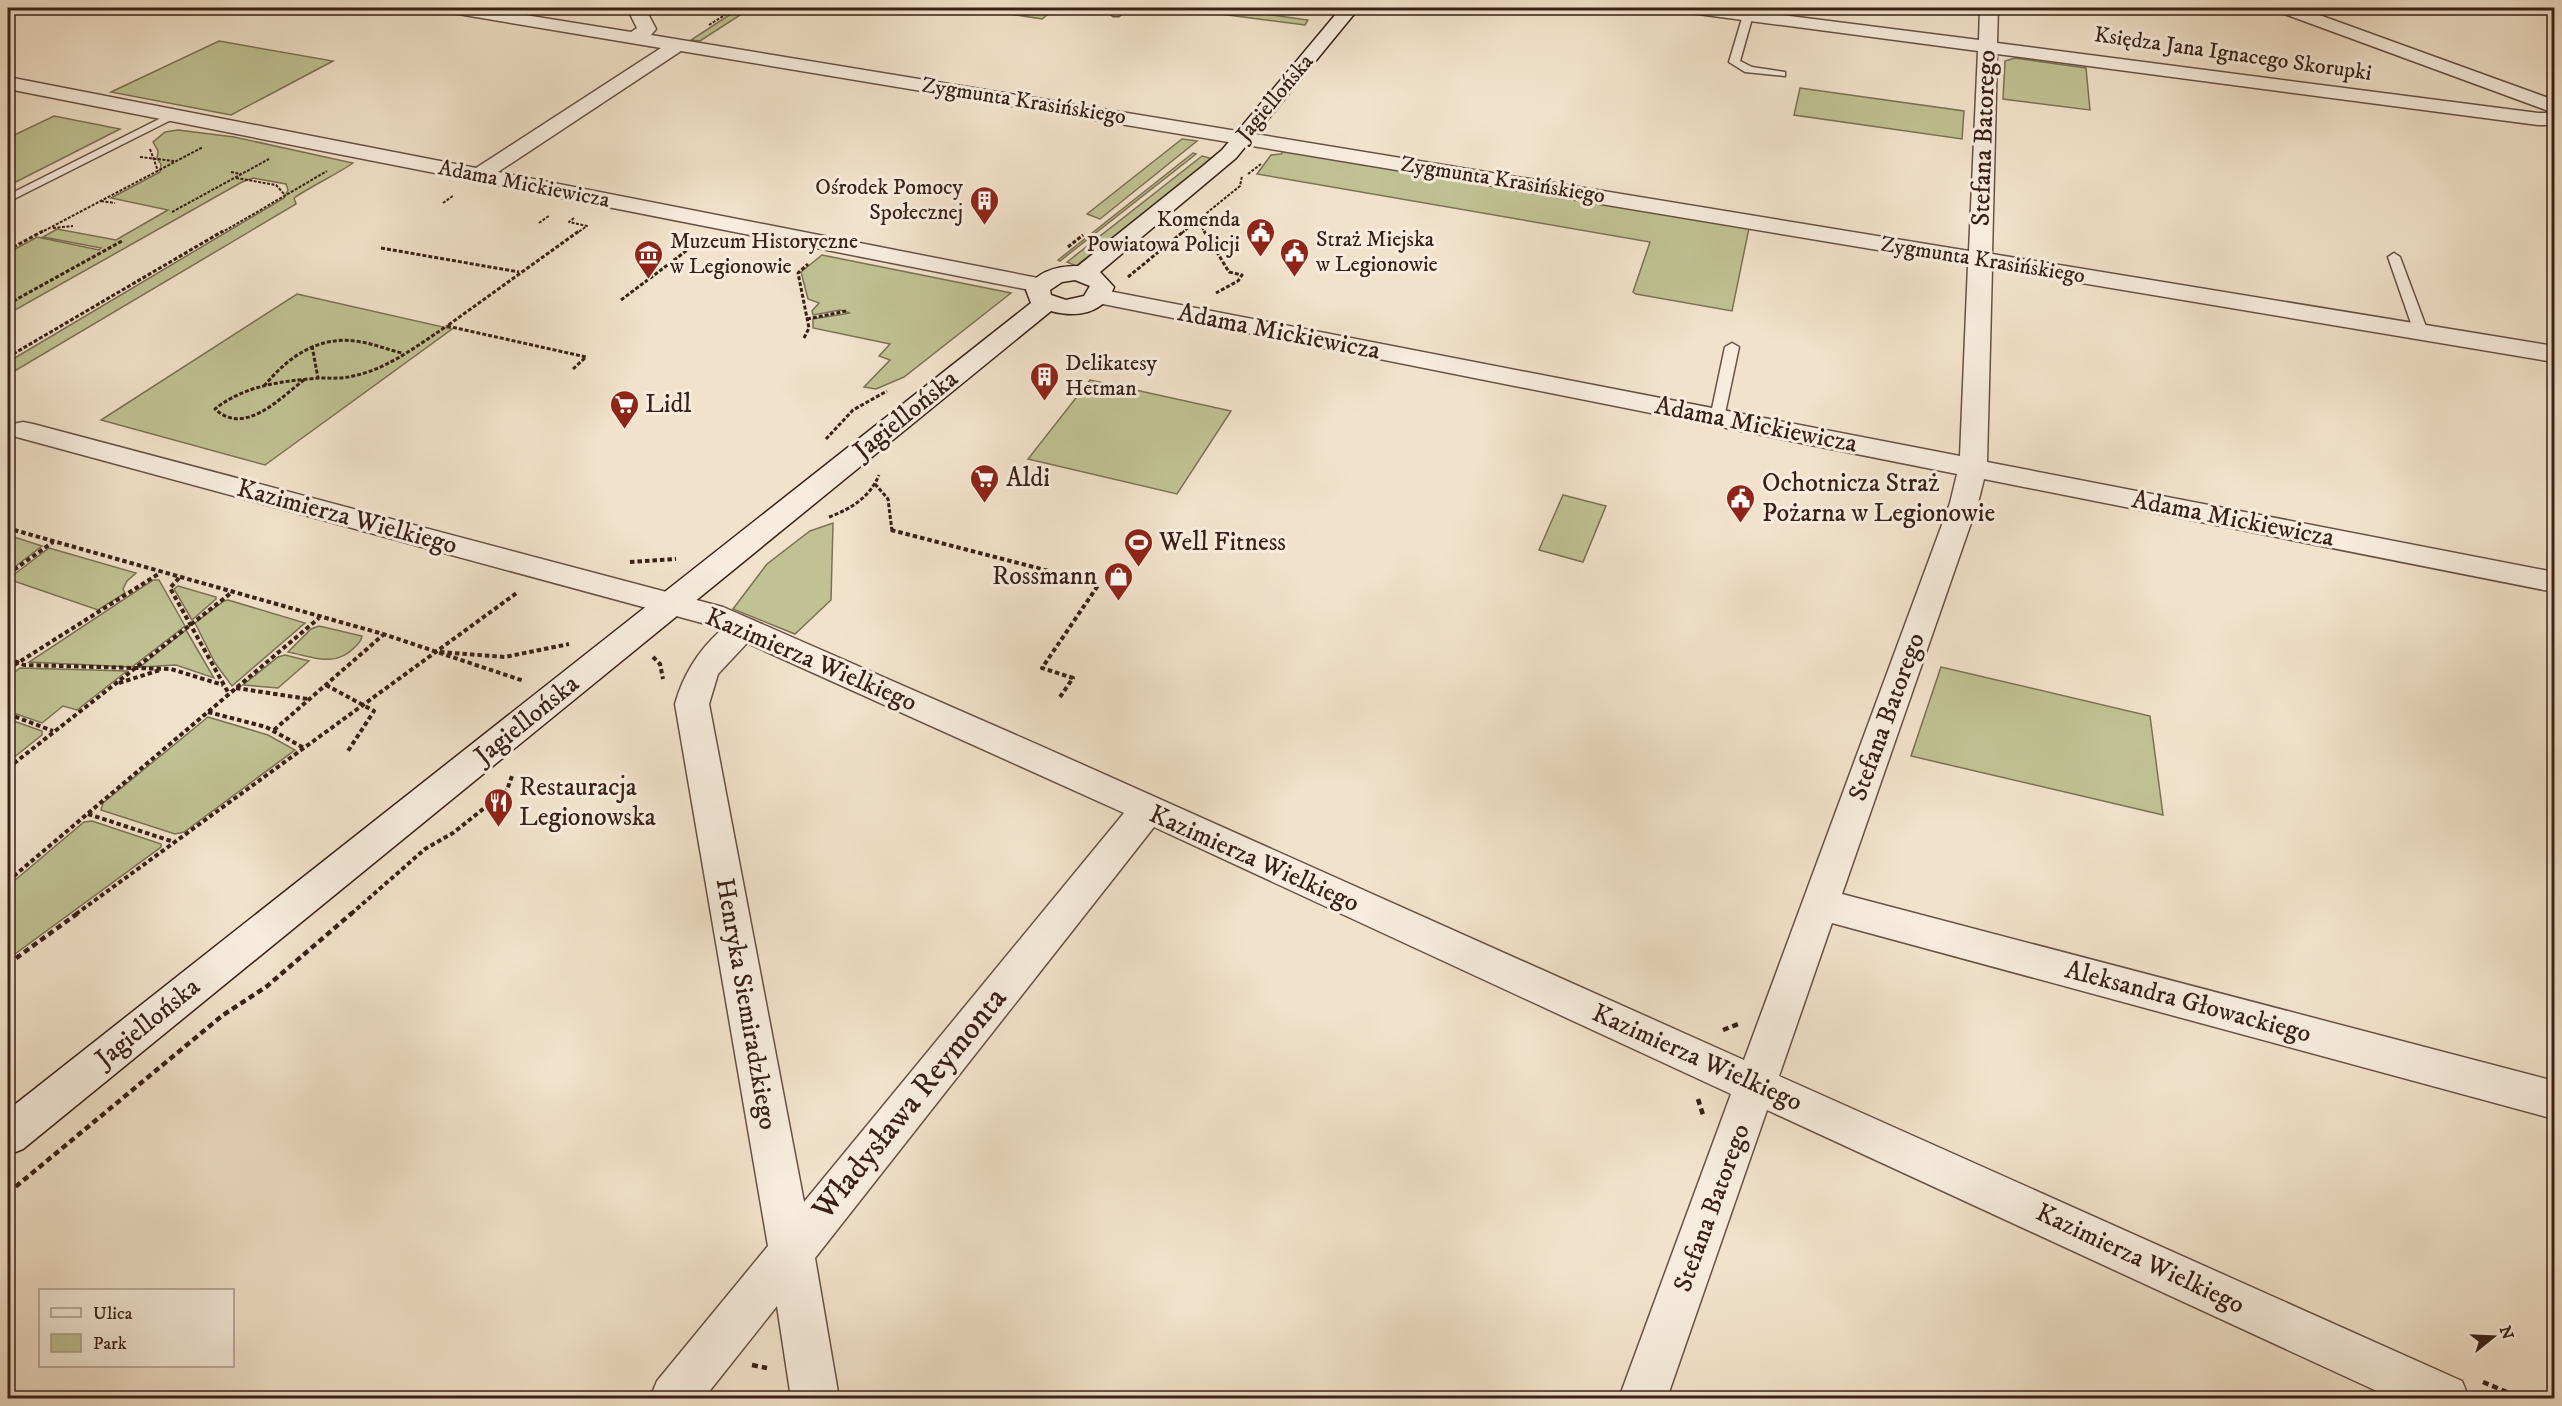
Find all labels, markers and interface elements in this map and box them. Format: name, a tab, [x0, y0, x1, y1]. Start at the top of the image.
street label: Księdza Jana Ignacego Skorupki	[2093, 21, 2373, 87]
street label: Jagiellońska	[1229, 48, 1320, 149]
street label: Stefana Batorego	[1964, 49, 2004, 227]
street label: Zygmunta Krasińskiego	[920, 72, 1128, 130]
street label: Zygmunta Krasińskiego	[1399, 151, 1607, 209]
street label: Adama Mickiewicza	[436, 154, 613, 214]
place label: Ośrodek Pomocy Społecznej	[815, 174, 964, 226]
building icon: Ośrodek Pomocy Społecznej	[968, 184, 1000, 226]
place label: Komenda Powiatowa Policji	[1086, 206, 1241, 258]
public building icon: Komenda Powiatowa Policji	[1245, 216, 1277, 258]
place label: Straż Miejska w Legionowie	[1315, 226, 1438, 278]
place label: Muzeum Historyczne w Legionowie	[669, 228, 858, 280]
street label: Zygmunta Krasińskiego	[1879, 231, 2087, 289]
public building icon: Straż Miejska w Legionowie	[1279, 236, 1311, 278]
museum icon: Muzeum Historyczne w Legionowie	[633, 238, 665, 280]
street label: Adama Mickiewicza	[1175, 296, 1383, 368]
place label: Delikatesy Hetman	[1065, 350, 1158, 402]
building icon: Delikatesy Hetman	[1028, 360, 1060, 402]
street label: Jagiellońska	[845, 363, 965, 469]
supermarket icon: Lidl	[608, 388, 640, 430]
place label: Lidl	[645, 388, 691, 421]
street label: Adama Mickiewicza	[1652, 389, 1860, 461]
supermarket icon: Aldi	[969, 462, 1001, 504]
place label: Aldi	[1006, 462, 1050, 495]
place label: Ochotnicza Straż Pożarna w Legionowie	[1762, 467, 1995, 530]
street label: Kazimierza Wielkiego	[233, 472, 461, 562]
public building icon: Ochotnicza Straż Pożarna w Legionowie	[1725, 482, 1757, 524]
street label: Adama Mickiewicza	[2129, 483, 2337, 555]
sports icon: Well Fitness	[1122, 526, 1154, 568]
place label: Well Fitness	[1158, 526, 1286, 559]
place label: Rossmann	[992, 560, 1097, 593]
shop icon: Rossmann	[1102, 560, 1134, 602]
street label: Kazimierza Wielkiego	[700, 601, 922, 719]
street label: Stefana Batorego	[1841, 628, 1933, 806]
street label: Jagiellońska	[466, 668, 586, 774]
place label: Restauracja Legionowska	[519, 771, 656, 834]
restaurant icon: Restauracja Legionowska	[482, 786, 514, 828]
street label: Kazimierza Wielkiego	[1144, 798, 1364, 920]
street label: Henryka Siemiradzkiego	[708, 876, 784, 1132]
street label: Aleksandra Głowackiego	[2061, 953, 2315, 1051]
street label: Jagiellońska	[87, 971, 207, 1077]
street label: Władysława Reymonta	[803, 979, 1016, 1229]
street label: Kazimierza Wielkiego	[1587, 997, 1807, 1119]
street label: Stefana Batorego	[1666, 1119, 1758, 1297]
street label: Kazimierza Wielkiego	[2030, 1196, 2250, 1322]
legend	[39, 1289, 234, 1367]
text: Ulica	[93, 1303, 133, 1325]
north arrow	[2463, 1307, 2523, 1367]
text: N	[2495, 1323, 2518, 1342]
text: Park	[93, 1333, 127, 1355]

